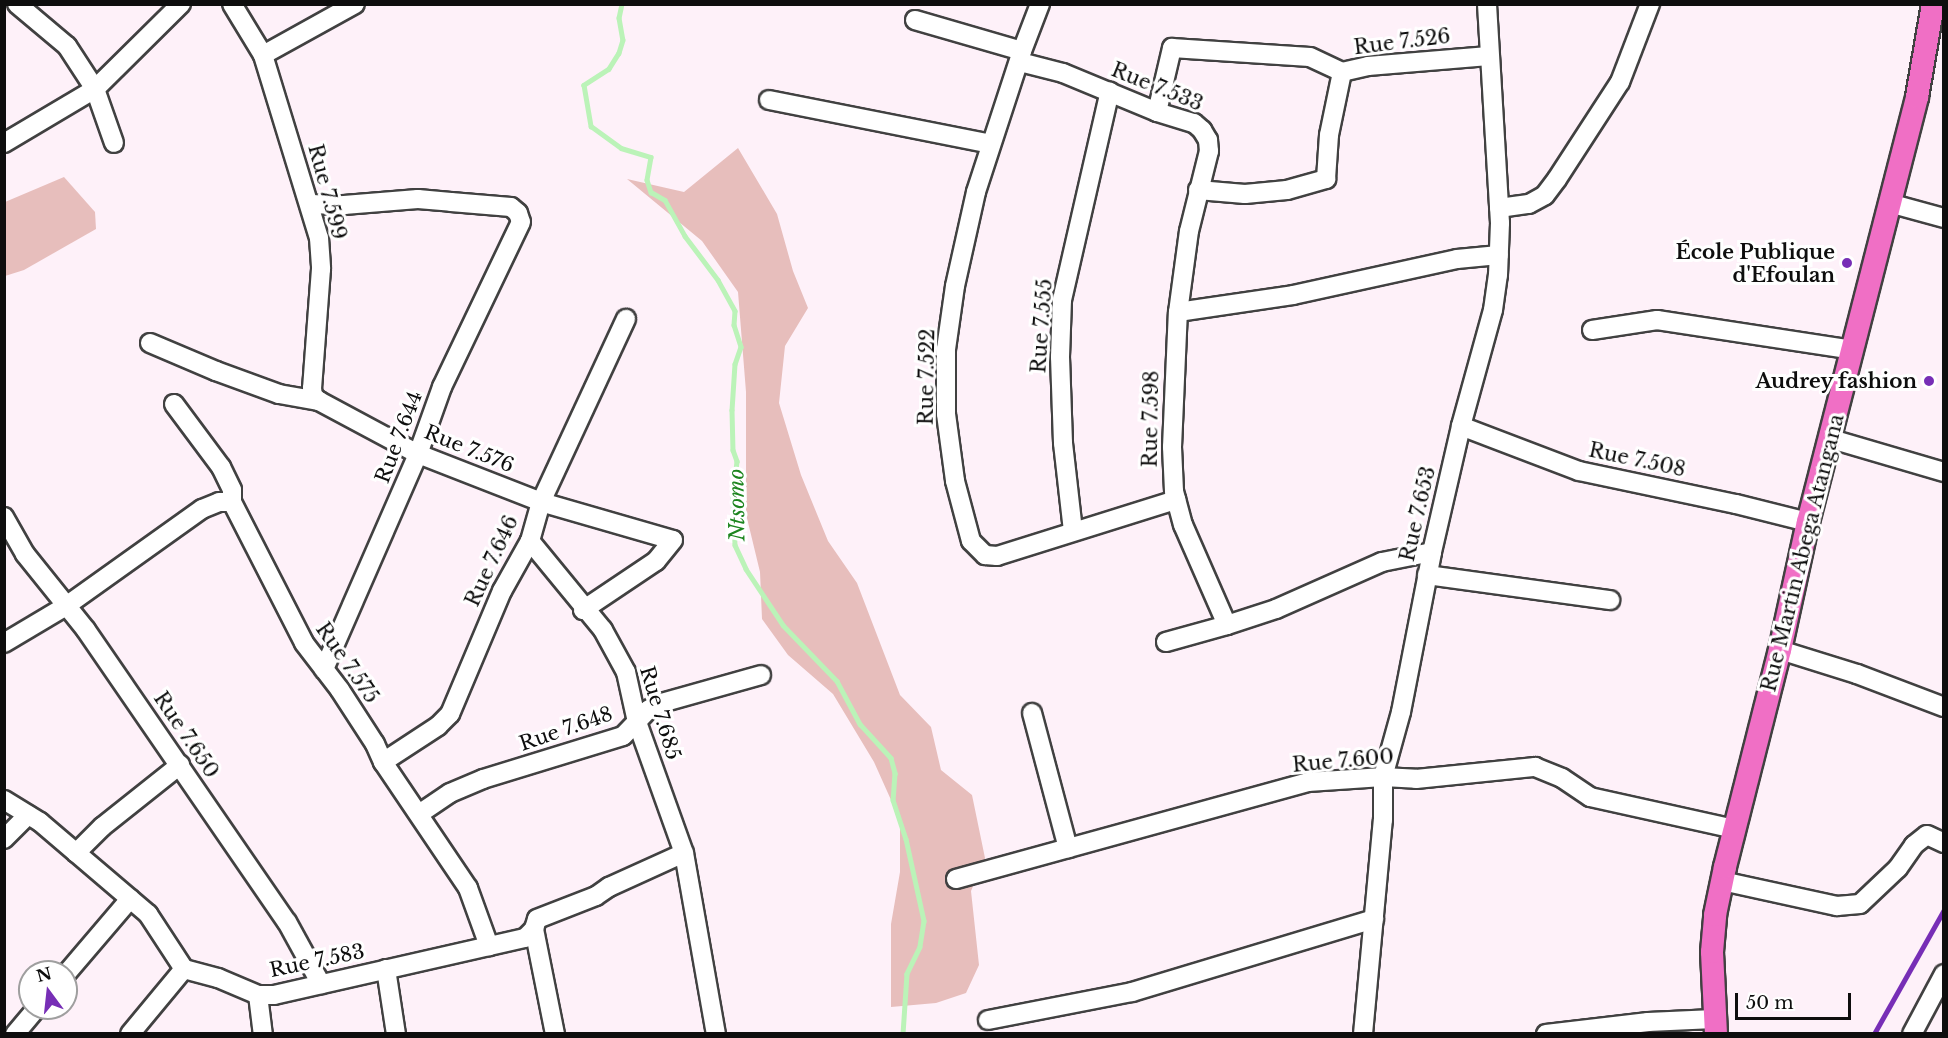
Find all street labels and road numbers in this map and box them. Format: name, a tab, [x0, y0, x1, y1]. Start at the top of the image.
street label: Rue 7.526	[1352, 24, 1452, 60]
street label: Rue 7.533	[1108, 58, 1206, 116]
street label: Rue 7.599	[303, 142, 351, 242]
street label: Rue 7.555	[1027, 278, 1057, 374]
street label: Rue 7.522	[914, 329, 940, 425]
street label: Rue 7.598	[1138, 370, 1164, 468]
street label: Rue 7.644	[371, 388, 427, 486]
street label: Rue Martin Abega Atangana	[1757, 411, 1849, 695]
street label: Rue 7.576	[421, 420, 517, 478]
street label: Rue 7.508	[1586, 438, 1688, 482]
street label: Rue 7.653	[1395, 464, 1441, 564]
street label: Rue 7.646	[460, 512, 524, 610]
street label: Rue 7.575	[310, 618, 384, 708]
street label: Rue 7.685	[634, 663, 686, 763]
street label: Rue 7.650	[148, 687, 224, 783]
street label: Rue 7.648	[516, 702, 616, 756]
street label: Rue 7.600	[1291, 745, 1395, 777]
street label: Rue 7.583	[267, 939, 367, 983]

